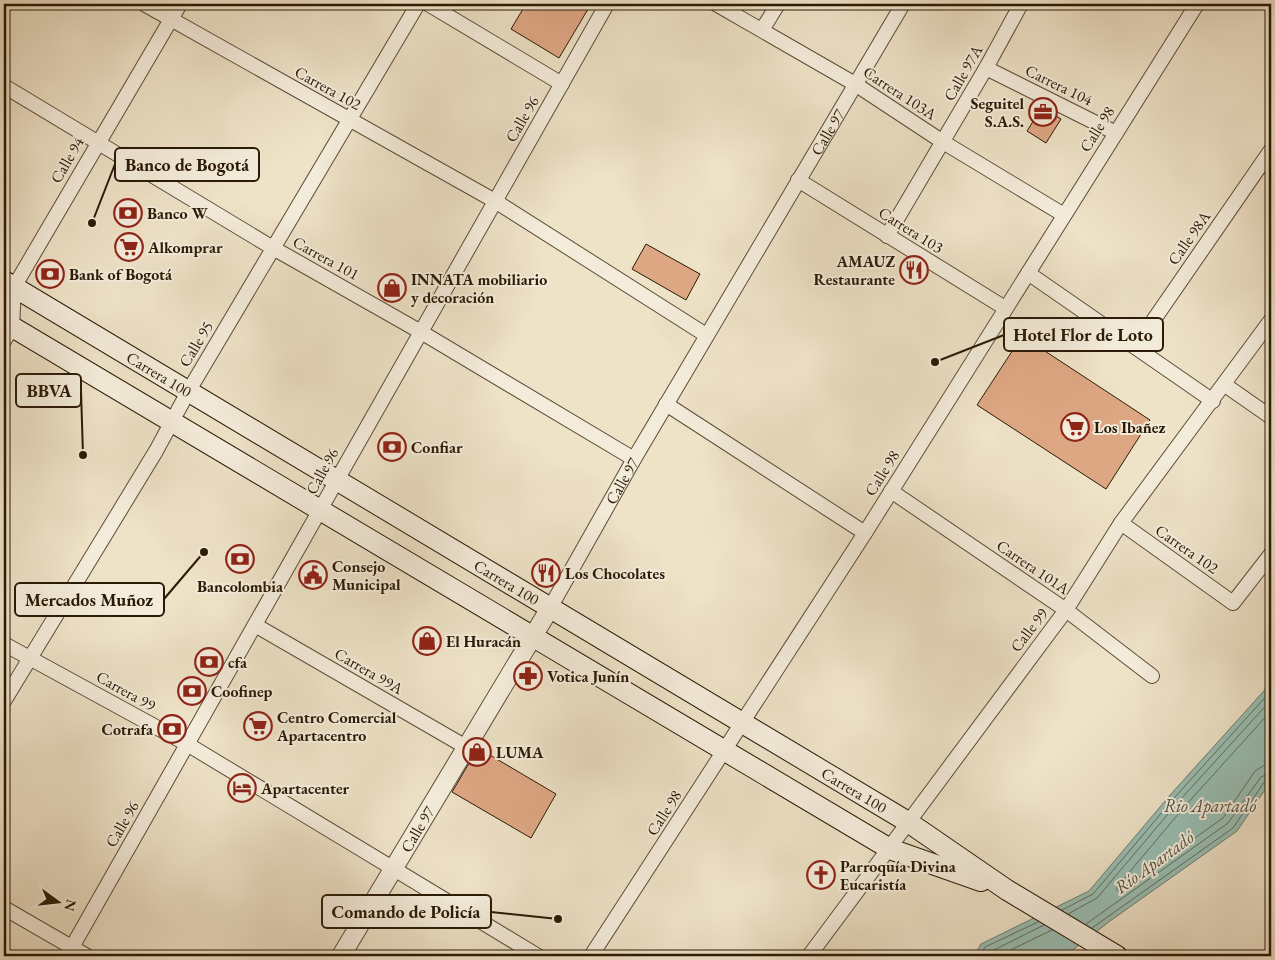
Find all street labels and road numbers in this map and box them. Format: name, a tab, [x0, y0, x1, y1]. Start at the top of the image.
street label: Calle 97A	[939, 40, 988, 105]
street label: Carrera 104	[1022, 60, 1097, 110]
street label: Carrera 102	[291, 61, 365, 115]
street label: Carrera 103A	[859, 61, 942, 125]
street label: Calle 96	[500, 92, 544, 146]
street label: Calle 98	[1075, 102, 1119, 156]
street label: Calle 97	[806, 105, 849, 159]
street label: Calle 94	[45, 133, 89, 187]
street label: Carrera 103	[875, 202, 948, 258]
street label: Calle 98A	[1163, 206, 1216, 269]
street label: Carrera 101	[289, 231, 363, 285]
street label: Calle 95	[174, 317, 218, 371]
street label: Carrera 100	[123, 346, 196, 402]
street label: Calle 96	[301, 444, 344, 498]
street label: Calle 98	[860, 446, 904, 500]
street label: Calle 97	[600, 453, 643, 508]
street label: Carrera 102	[1151, 520, 1223, 579]
street label: Carrera 101A	[992, 535, 1074, 600]
street label: Carrera 100	[470, 554, 544, 610]
street label: Calle 99	[1005, 603, 1053, 656]
street label: Carrera 99A	[331, 643, 408, 700]
street label: Carrera 99	[92, 666, 160, 716]
street label: Carrera 100	[818, 762, 891, 818]
street label: Calle 98	[642, 786, 687, 840]
street label: Calle 96	[100, 797, 144, 851]
street label: Calle 97	[395, 802, 439, 856]

